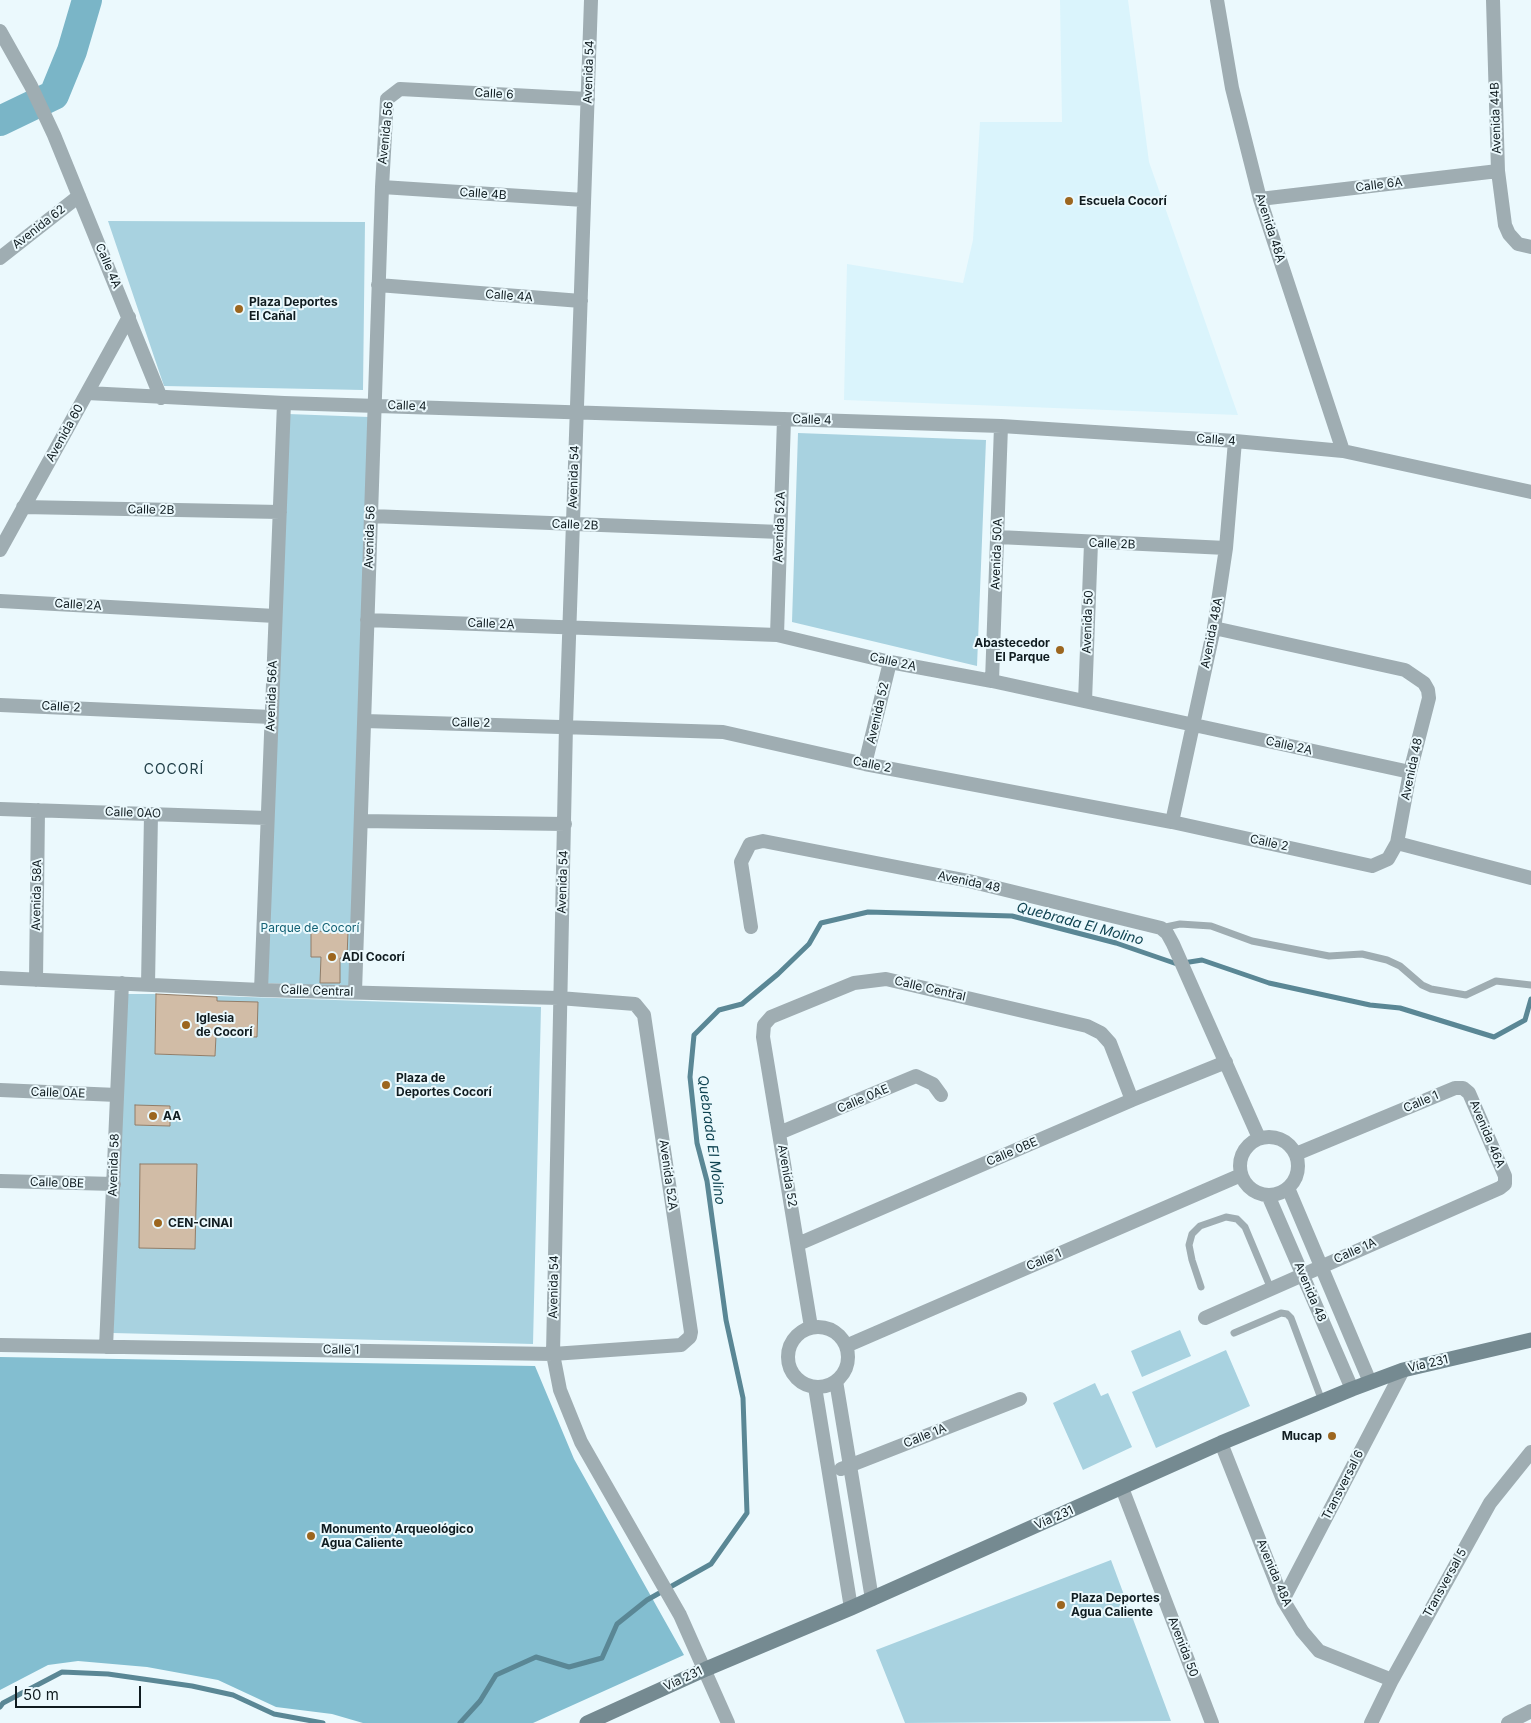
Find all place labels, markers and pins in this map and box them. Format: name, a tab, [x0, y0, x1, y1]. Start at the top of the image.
place label: Escuela Cocorí	[1079, 194, 1167, 208]
marker: Escuela Cocorí	[1063, 195, 1075, 207]
place label: Plaza Deportes El Cañal	[249, 295, 338, 323]
marker: Plaza Deportes El Cañal	[233, 303, 245, 315]
place label: Abastecedor El Parque	[974, 636, 1050, 664]
marker: Abastecedor El Parque	[1054, 644, 1066, 656]
place label: ADI Cocorí	[342, 950, 405, 964]
marker: ADI Cocorí	[326, 951, 338, 963]
place label: Iglesia de Cocorí	[196, 1011, 252, 1039]
marker: Iglesia de Cocorí	[180, 1019, 192, 1031]
place label: Plaza de Deportes Cocorí	[396, 1071, 492, 1099]
marker: Plaza de Deportes Cocorí	[380, 1079, 392, 1091]
place label: AA	[163, 1109, 181, 1123]
marker: AA	[147, 1110, 159, 1122]
place label: CEN-CINAI	[168, 1216, 233, 1230]
marker: CEN-CINAI	[152, 1217, 164, 1229]
place label: Mucap	[1282, 1429, 1322, 1443]
marker: Mucap	[1326, 1430, 1338, 1442]
place label: Monumento Arqueológico Agua Caliente	[321, 1522, 473, 1550]
marker: Monumento Arqueológico Agua Caliente	[305, 1530, 317, 1542]
place label: Plaza Deportes Agua Caliente	[1071, 1591, 1160, 1619]
marker: Plaza Deportes Agua Caliente	[1055, 1599, 1067, 1611]

